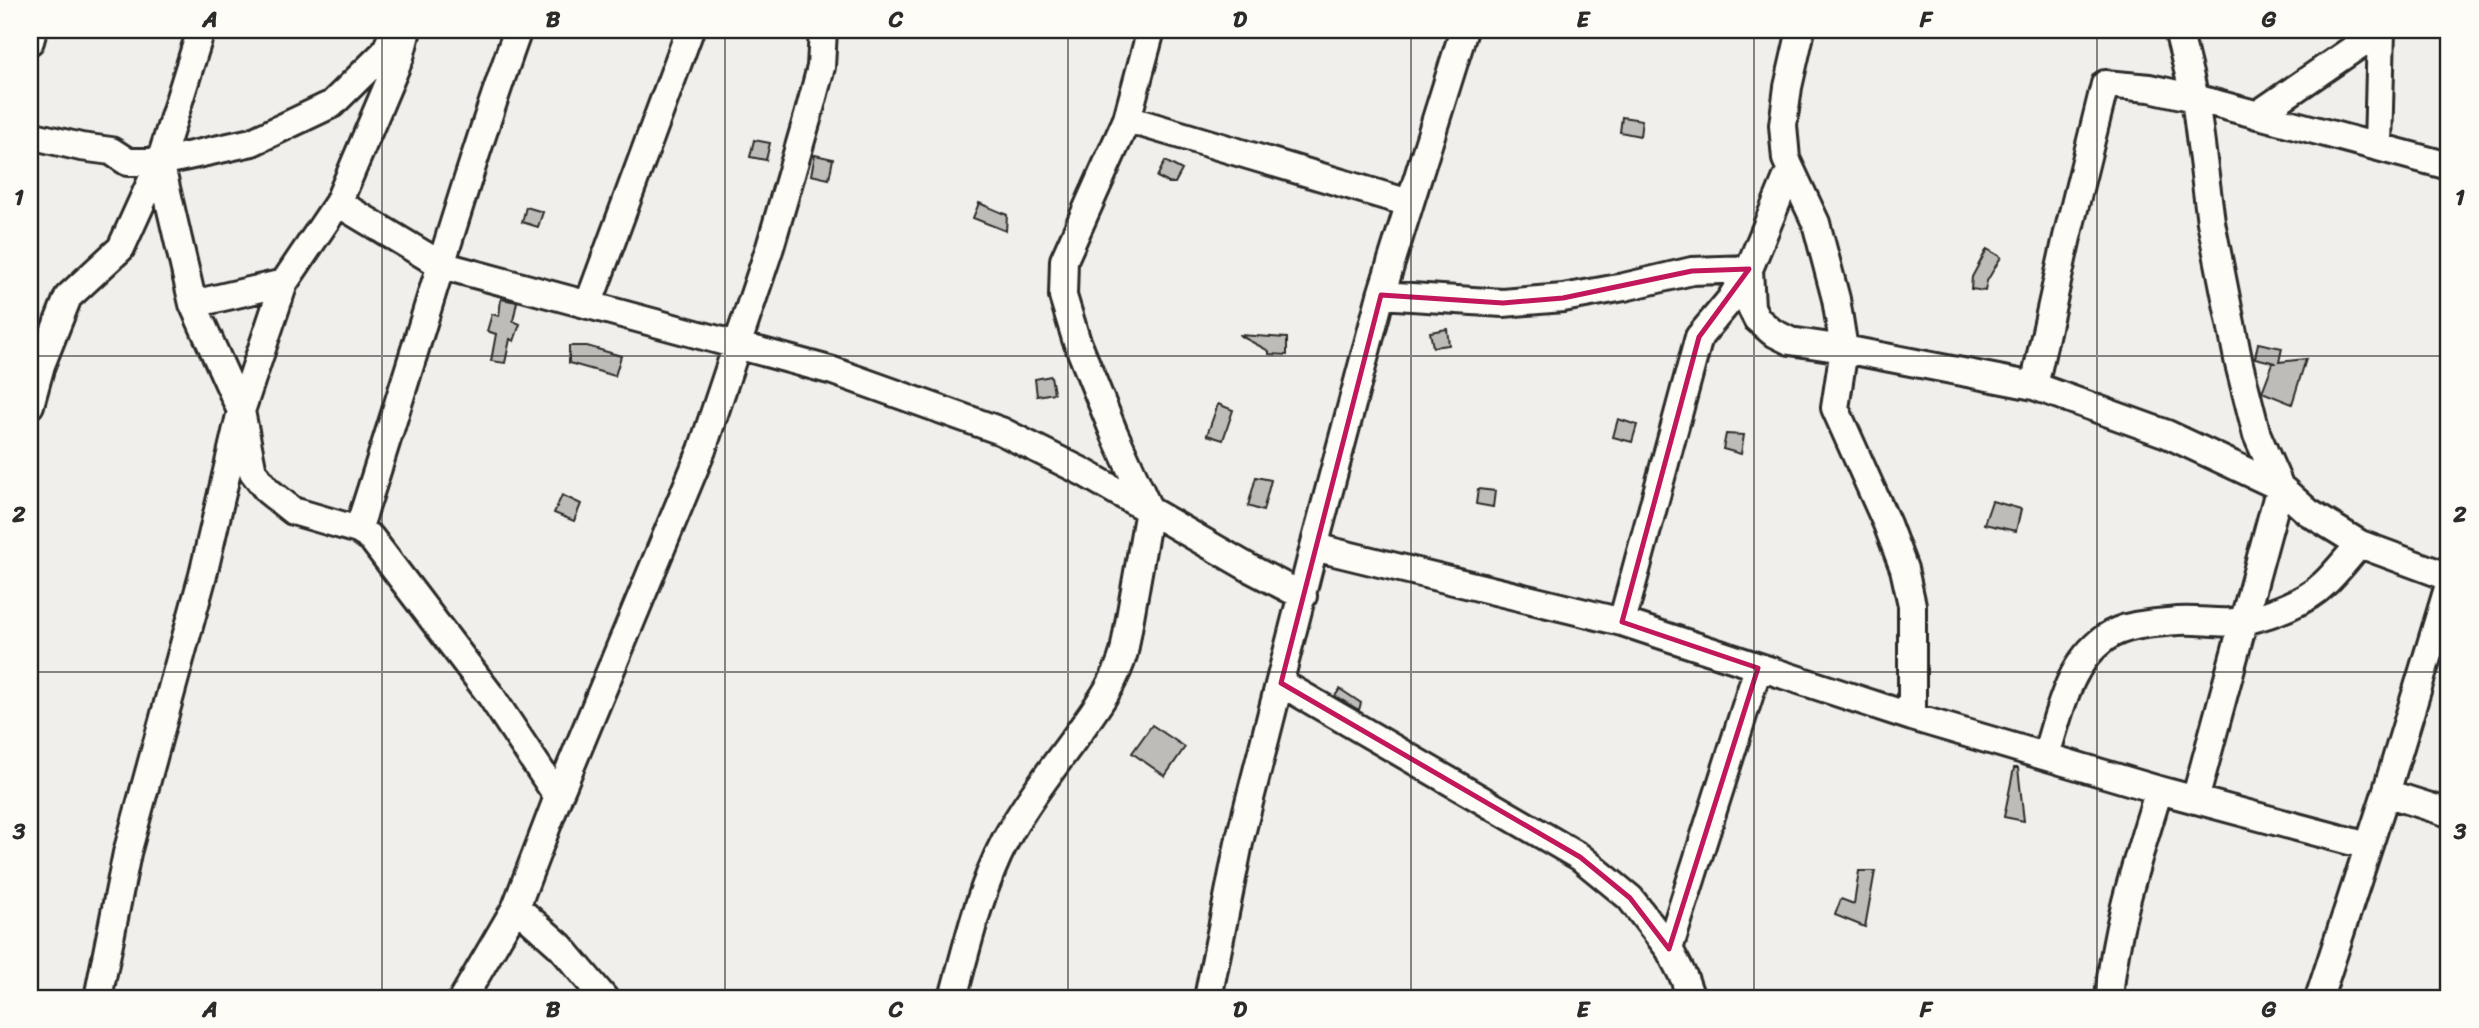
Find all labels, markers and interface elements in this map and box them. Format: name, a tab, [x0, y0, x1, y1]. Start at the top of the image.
text: A	[201, 0, 218, 40]
text: B	[546, 0, 561, 40]
text: C	[888, 0, 904, 40]
text: D	[1233, 0, 1248, 40]
text: E	[1577, 0, 1592, 40]
text: F	[1919, 0, 1934, 40]
text: G	[2261, 0, 2277, 40]
text: 1	[14, 177, 24, 218]
text: 1	[2455, 177, 2465, 218]
text: 2	[11, 494, 26, 535]
text: 2	[2452, 494, 2467, 535]
text: 3	[12, 811, 26, 852]
text: 3	[2453, 811, 2467, 852]
text: A	[201, 989, 218, 1028]
text: B	[546, 989, 561, 1028]
text: C	[888, 989, 904, 1028]
text: D	[1233, 989, 1248, 1028]
text: E	[1577, 989, 1592, 1028]
text: F	[1919, 989, 1934, 1028]
text: G	[2261, 989, 2277, 1028]

